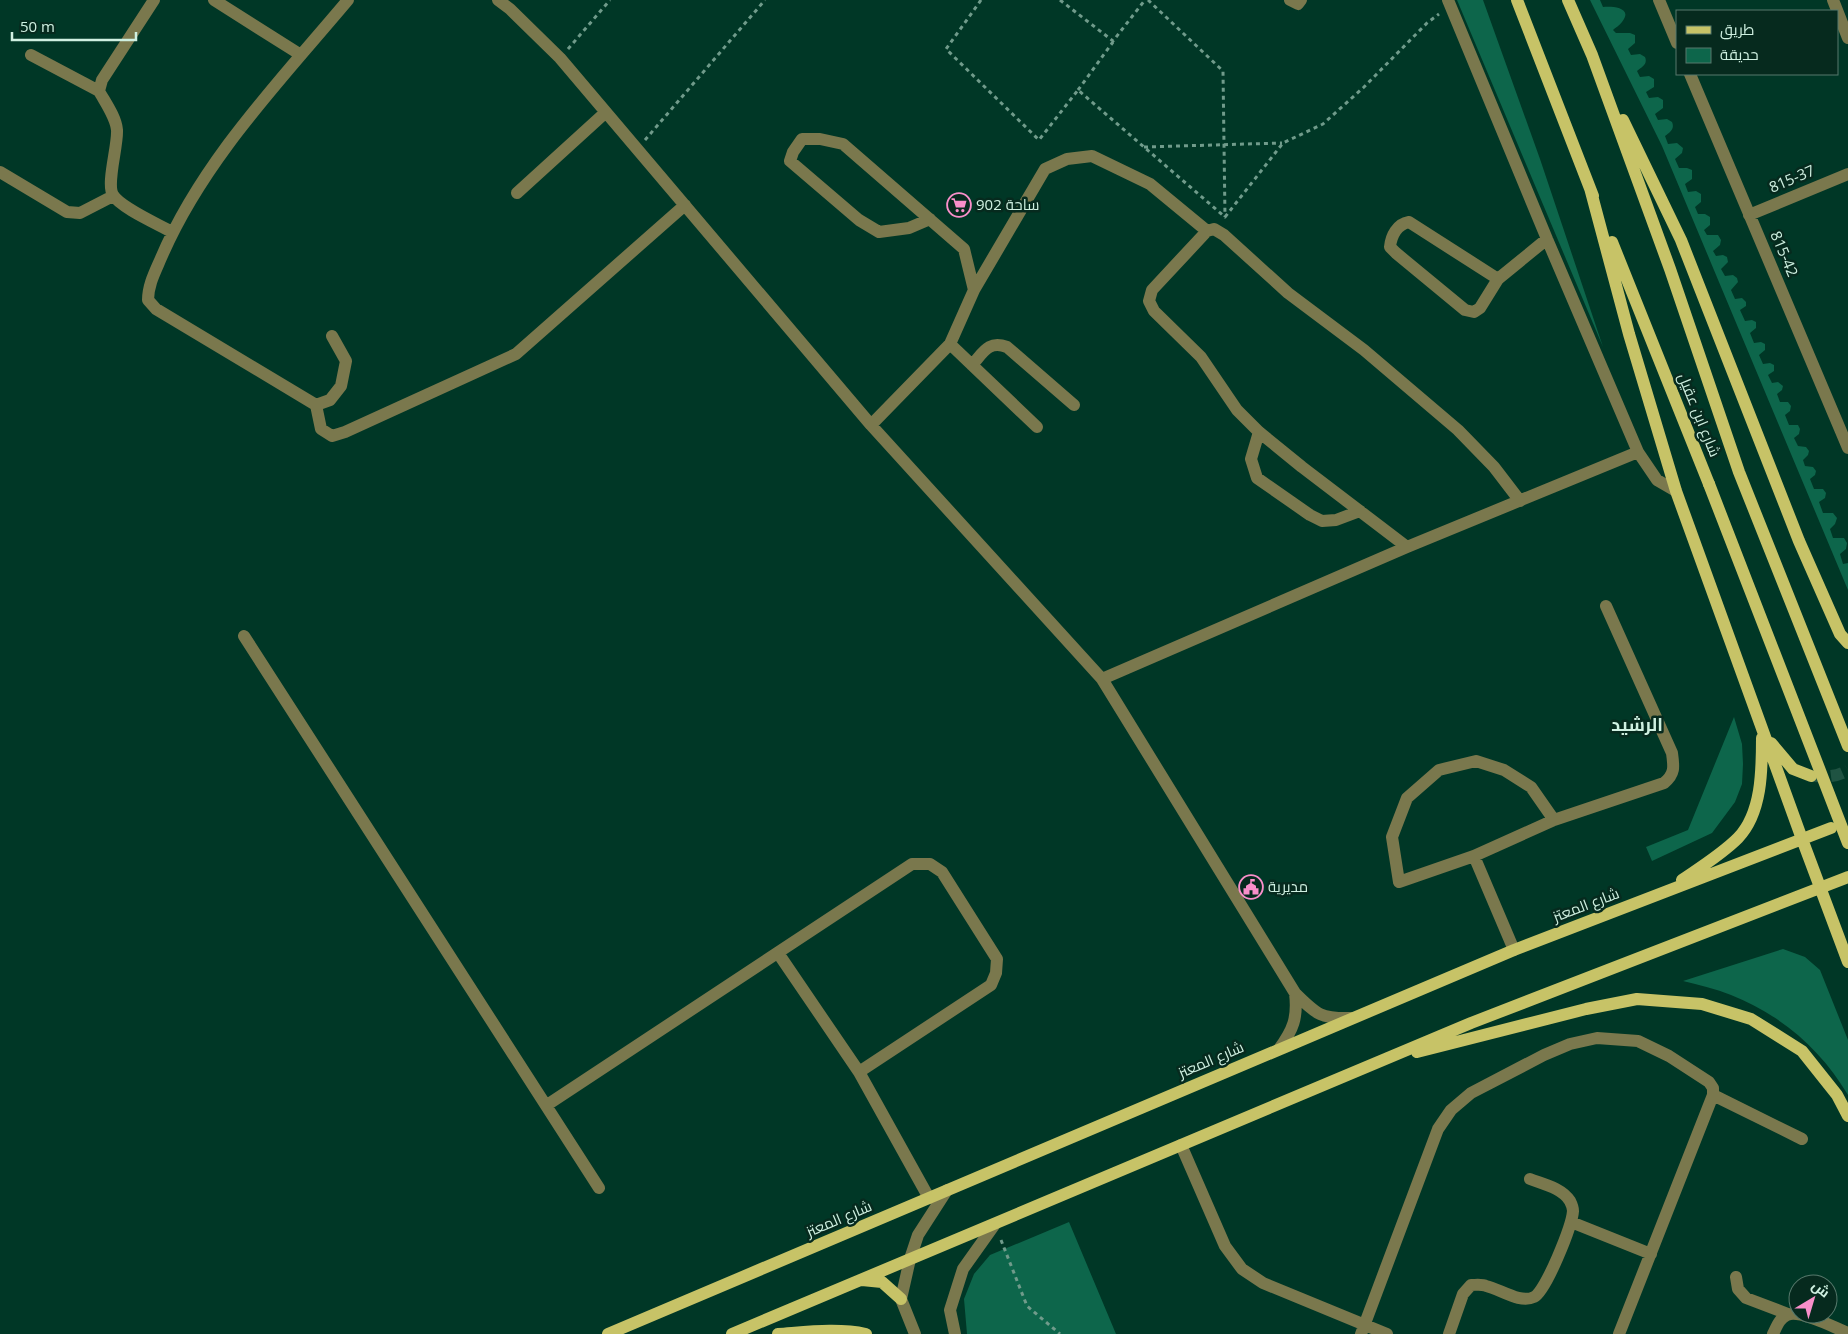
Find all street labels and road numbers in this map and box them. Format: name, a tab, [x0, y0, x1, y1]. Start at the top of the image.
street label: 815-37	[1766, 160, 1817, 197]
street label: 815-42	[1766, 228, 1803, 279]
street label: شارع ابن عقيل	[1672, 370, 1726, 460]
street label: شارع المعتز	[1549, 882, 1622, 928]
street label: شارع المعتز	[1174, 1036, 1247, 1084]
street label: شارع المعتز	[802, 1195, 875, 1243]

